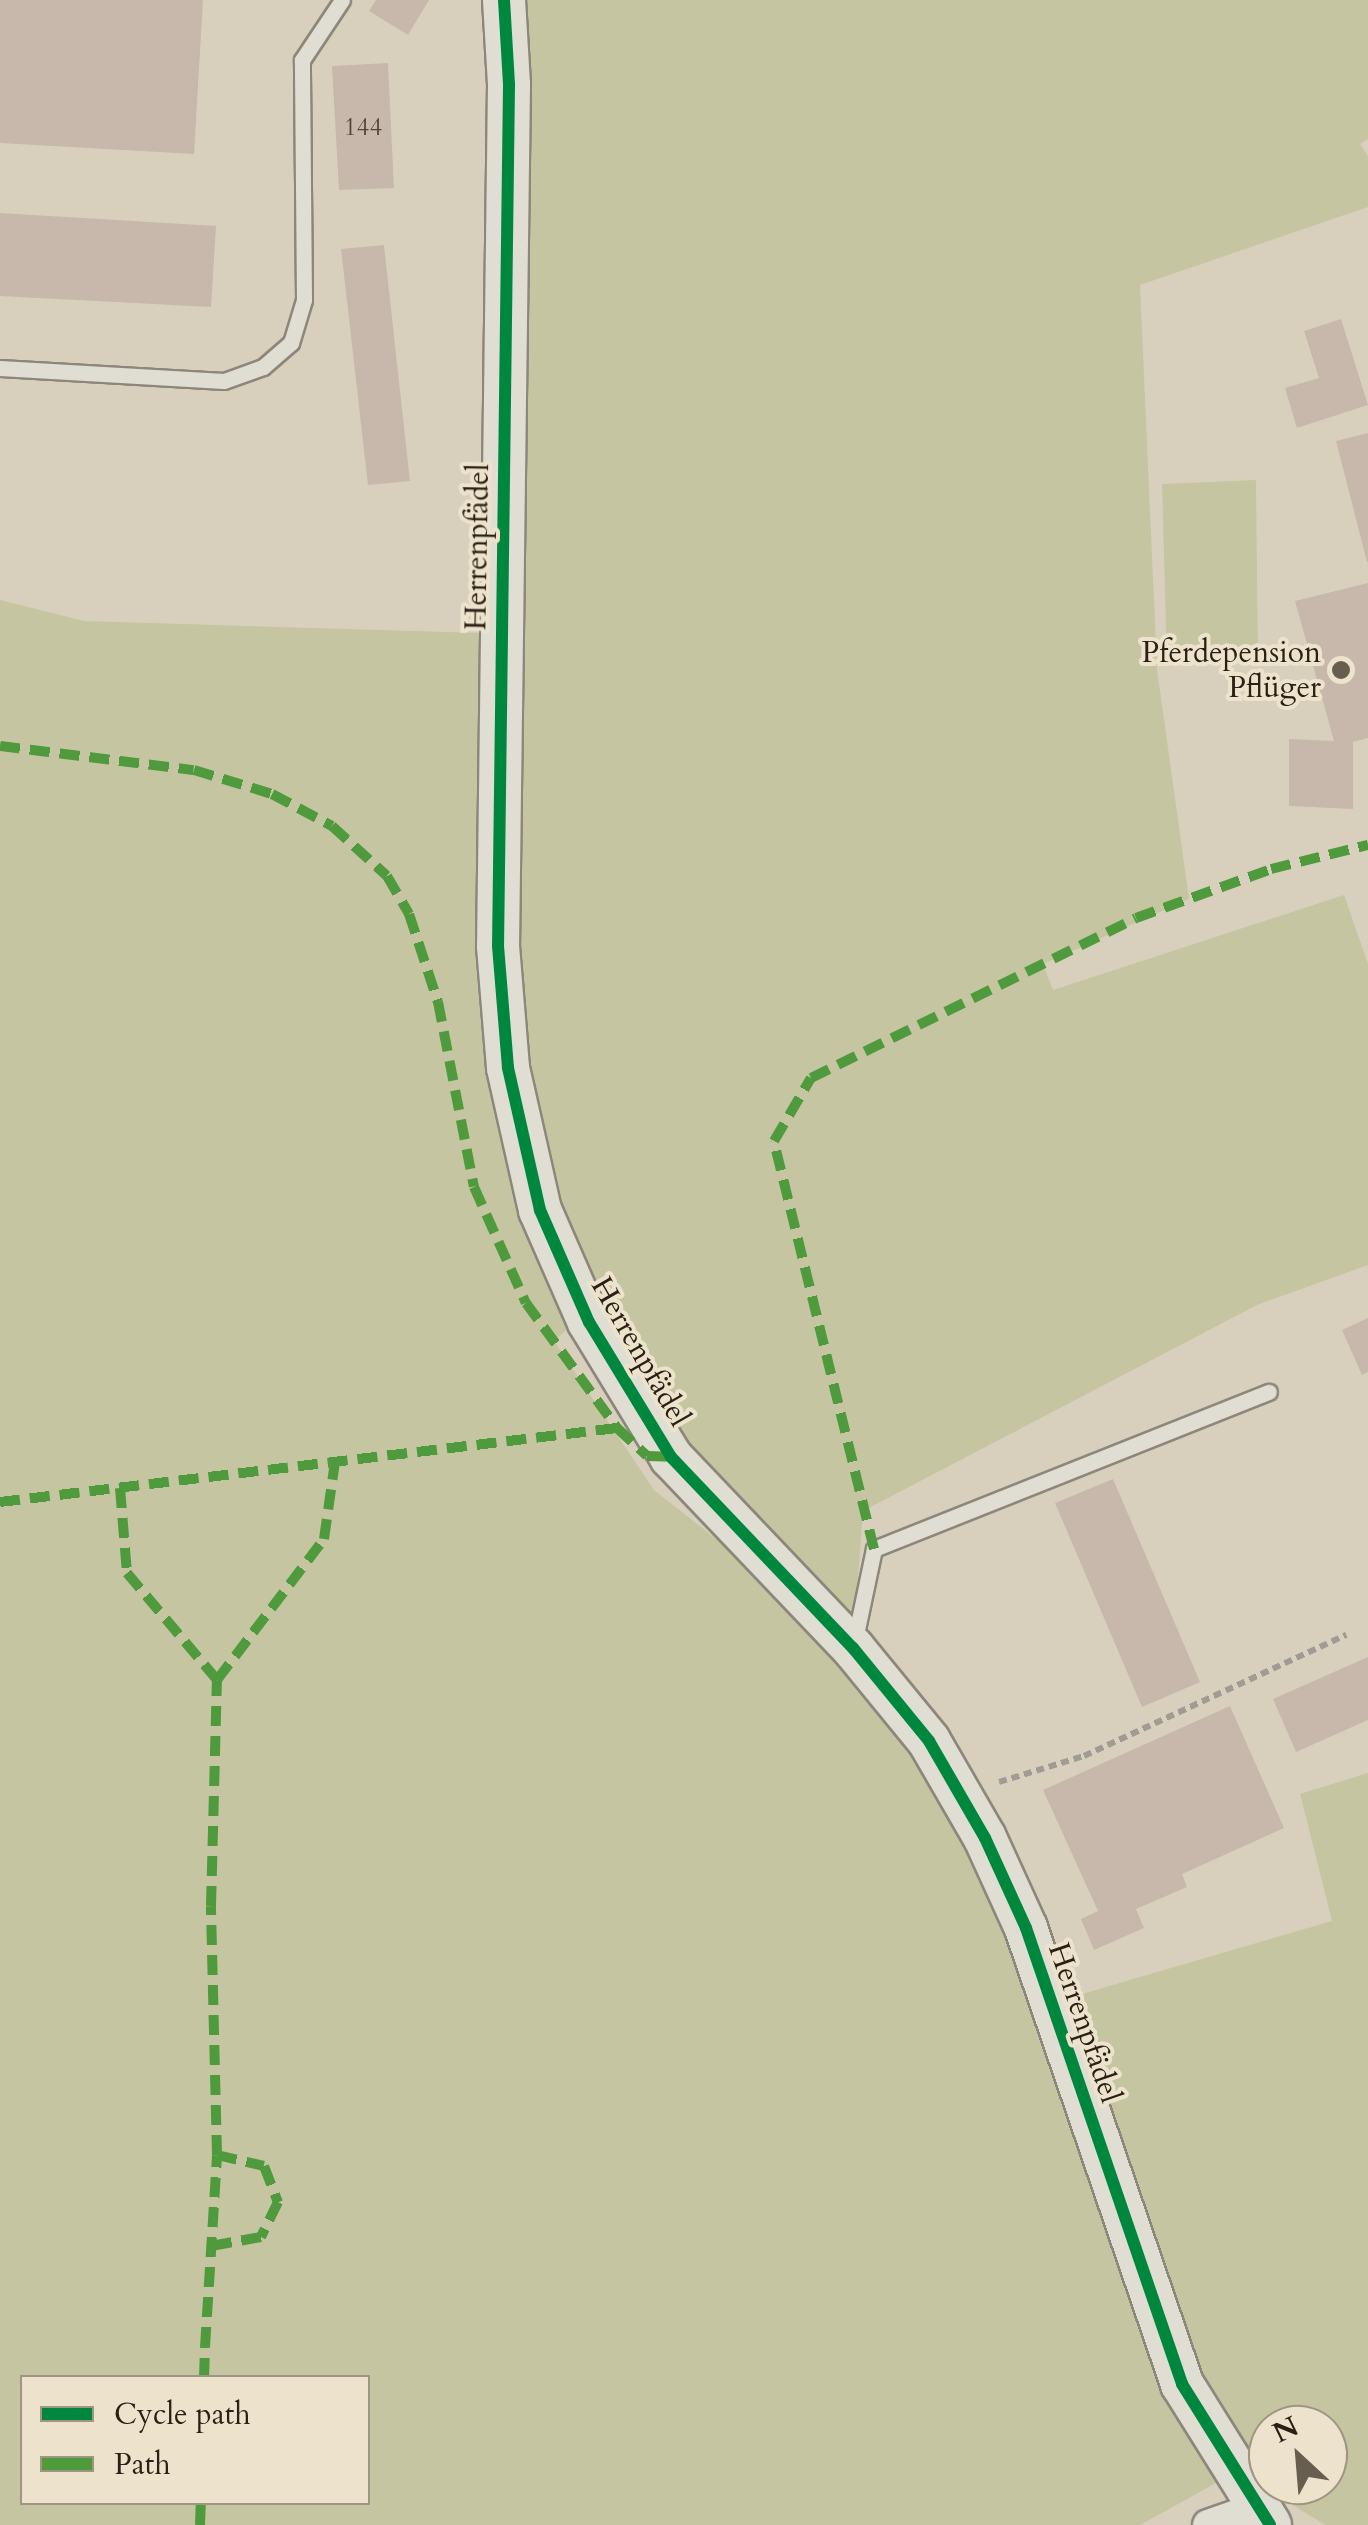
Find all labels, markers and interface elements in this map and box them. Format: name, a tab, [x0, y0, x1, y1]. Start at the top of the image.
house number: 144	[344, 112, 382, 142]
street label: Herrenpfädel	[459, 463, 497, 631]
place label: Pferdepension Pflüger	[1142, 635, 1321, 706]
marker: Pferdepension Pflüger	[1330, 659, 1352, 681]
street label: Herrenpfädel	[583, 1271, 697, 1433]
street label: Herrenpfädel	[1040, 1938, 1128, 2108]
legend	[20, 2375, 370, 2505]
text: Cycle path	[114, 2394, 251, 2435]
north arrow	[1248, 2405, 1348, 2505]
text: N	[1266, 2407, 1305, 2452]
text: Path	[114, 2444, 171, 2485]

